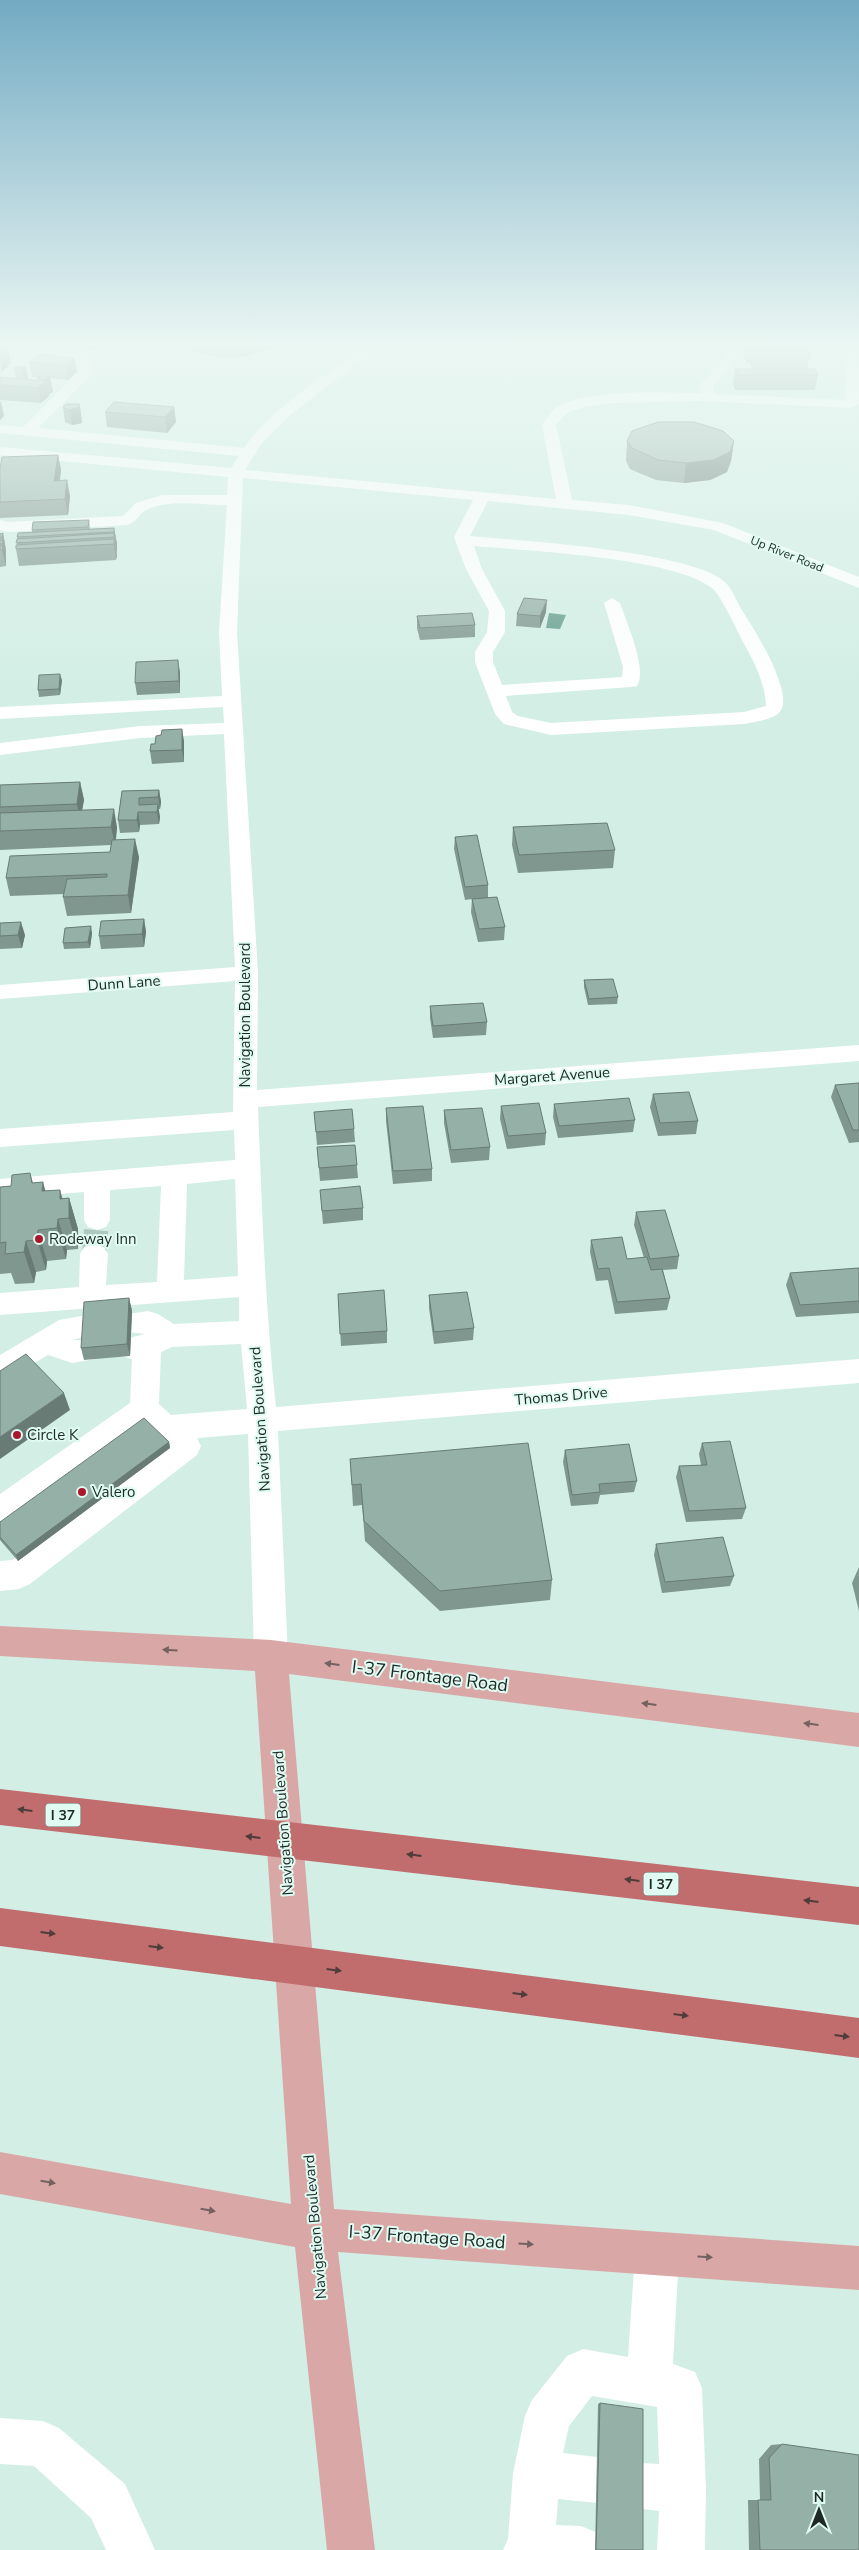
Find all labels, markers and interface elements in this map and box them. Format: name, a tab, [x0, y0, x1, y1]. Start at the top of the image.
street label: Up River Road	[748, 532, 826, 576]
street label: Navigation Boulevard	[235, 942, 255, 1088]
street label: Dunn Lane	[87, 970, 161, 996]
street label: Margaret Avenue	[493, 1062, 611, 1090]
place label: Rodeway Inn	[49, 1229, 137, 1249]
marker: Rodeway Inn	[33, 1233, 45, 1245]
street label: Navigation Boulevard	[245, 1346, 275, 1492]
street label: Thomas Drive	[514, 1382, 608, 1410]
place label: Circle K	[27, 1425, 79, 1445]
marker: Circle K	[11, 1429, 23, 1441]
place label: Valero	[91, 1482, 135, 1502]
marker: Valero	[76, 1486, 88, 1498]
one-way arrow	[162, 1646, 178, 1654]
street label: I-37 Frontage Road	[351, 1655, 509, 1697]
one-way arrow	[324, 1660, 340, 1668]
one-way arrow	[641, 1700, 657, 1708]
one-way arrow	[802, 1720, 818, 1728]
street label: Navigation Boulevard	[268, 1750, 298, 1896]
road number: I 37	[46, 1804, 80, 1826]
one-way arrow	[17, 1806, 33, 1814]
one-way arrow	[244, 1833, 260, 1841]
one-way arrow	[406, 1851, 422, 1859]
road number: I 37	[644, 1872, 678, 1896]
one-way arrow	[623, 1876, 639, 1884]
one-way arrow	[802, 1897, 818, 1905]
one-way arrow	[41, 1929, 57, 1937]
one-way arrow	[148, 1943, 164, 1951]
one-way arrow	[327, 1966, 343, 1974]
one-way arrow	[512, 1990, 528, 1998]
one-way arrow	[673, 2011, 689, 2019]
one-way arrow	[834, 2032, 850, 2040]
street label: Navigation Boulevard	[299, 2154, 331, 2300]
one-way arrow	[40, 2178, 56, 2186]
one-way arrow	[200, 2207, 216, 2215]
street label: I-37 Frontage Road	[348, 2220, 506, 2254]
one-way arrow	[518, 2241, 534, 2249]
one-way arrow	[698, 2253, 714, 2261]
north arrow	[794, 2485, 844, 2535]
text: N	[814, 2488, 824, 2507]

